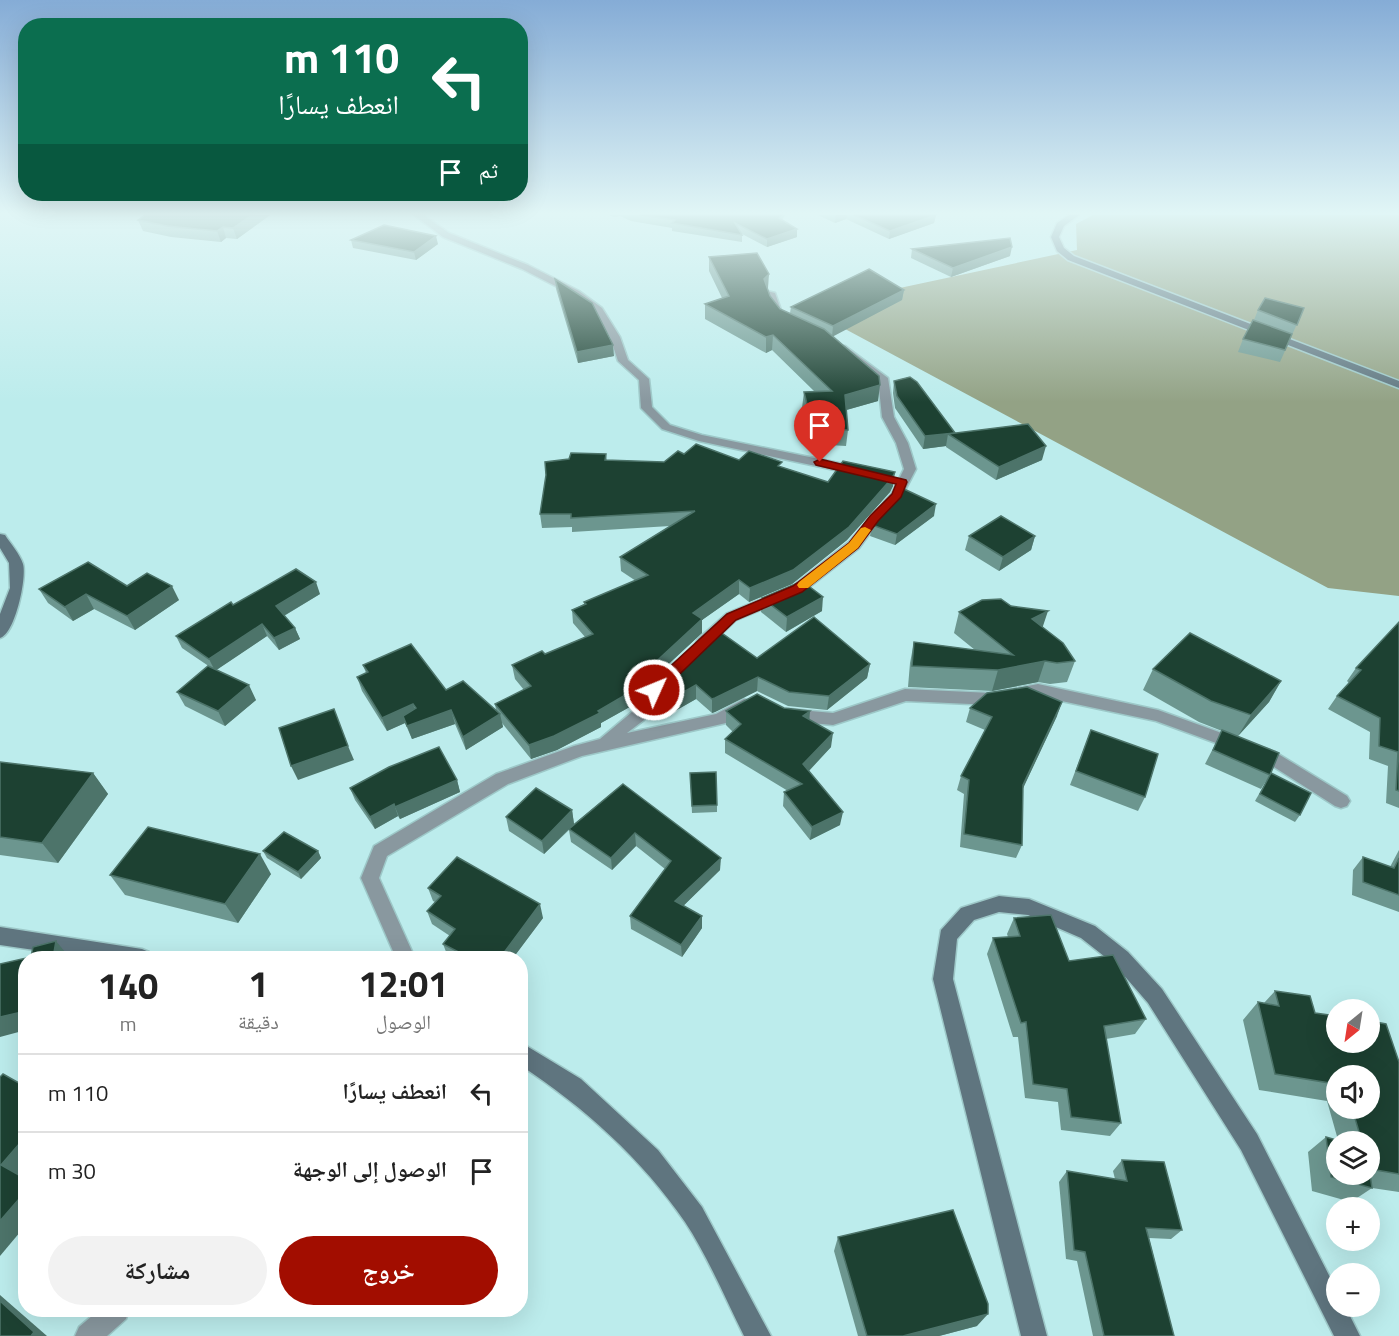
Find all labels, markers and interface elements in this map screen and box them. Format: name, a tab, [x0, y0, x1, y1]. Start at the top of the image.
text: 110 m	[284, 25, 399, 89]
icon: left	[420, 42, 498, 120]
text: انعطف يسارًا	[278, 83, 399, 124]
text: ثم	[479, 153, 498, 187]
icon: arrive	[434, 156, 467, 189]
pin	[794, 400, 845, 462]
icon: arrive	[803, 409, 836, 442]
position arrow	[622, 658, 686, 722]
text: 1	[248, 956, 268, 1011]
text: 12:01	[358, 956, 448, 1011]
text: 140	[98, 958, 158, 1013]
north arrow	[1326, 999, 1380, 1053]
map controls	[1326, 999, 1380, 1317]
text: دقيقة	[238, 1006, 279, 1037]
text: الوصول	[376, 1006, 431, 1037]
text: m	[120, 1008, 136, 1039]
button: sound	[1326, 1065, 1380, 1119]
text: انعطف يسارًا	[342, 1074, 447, 1108]
text: 110 m	[48, 1076, 108, 1110]
icon: left	[465, 1077, 498, 1110]
button: layers	[1326, 1131, 1380, 1185]
text: الوصول إلى الوجهة	[293, 1152, 447, 1186]
text: 30 m	[48, 1154, 96, 1188]
icon: arrive	[465, 1155, 498, 1188]
button: +	[1326, 1197, 1380, 1251]
button: مشاركة	[48, 1236, 267, 1305]
button: خروج	[279, 1236, 498, 1305]
button: −	[1326, 1263, 1380, 1317]

